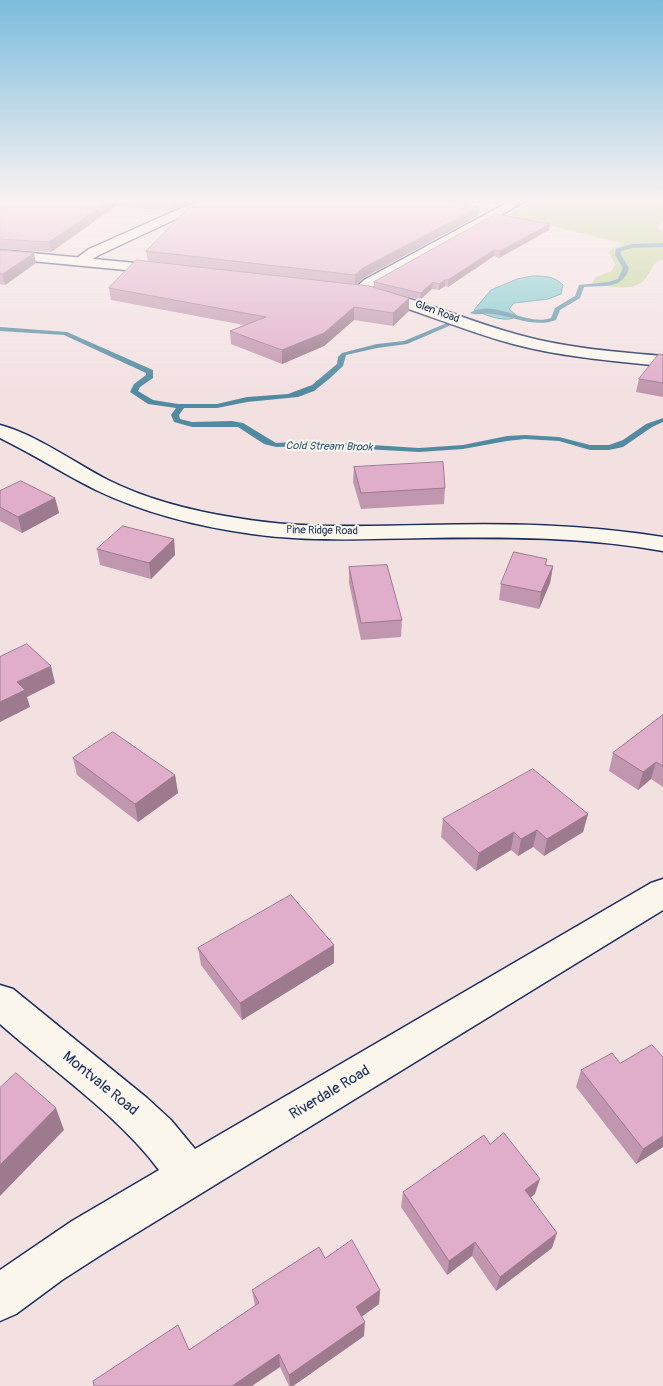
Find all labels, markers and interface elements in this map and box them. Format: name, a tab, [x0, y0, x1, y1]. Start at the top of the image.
street label: Glen Road	[413, 298, 461, 326]
water label: Cold Stream Brook	[286, 440, 372, 454]
street label: Pine Ridge Road	[286, 524, 358, 538]
street label: Montvale Road	[59, 1048, 141, 1120]
street label: Riverdale Road	[287, 1062, 373, 1124]

